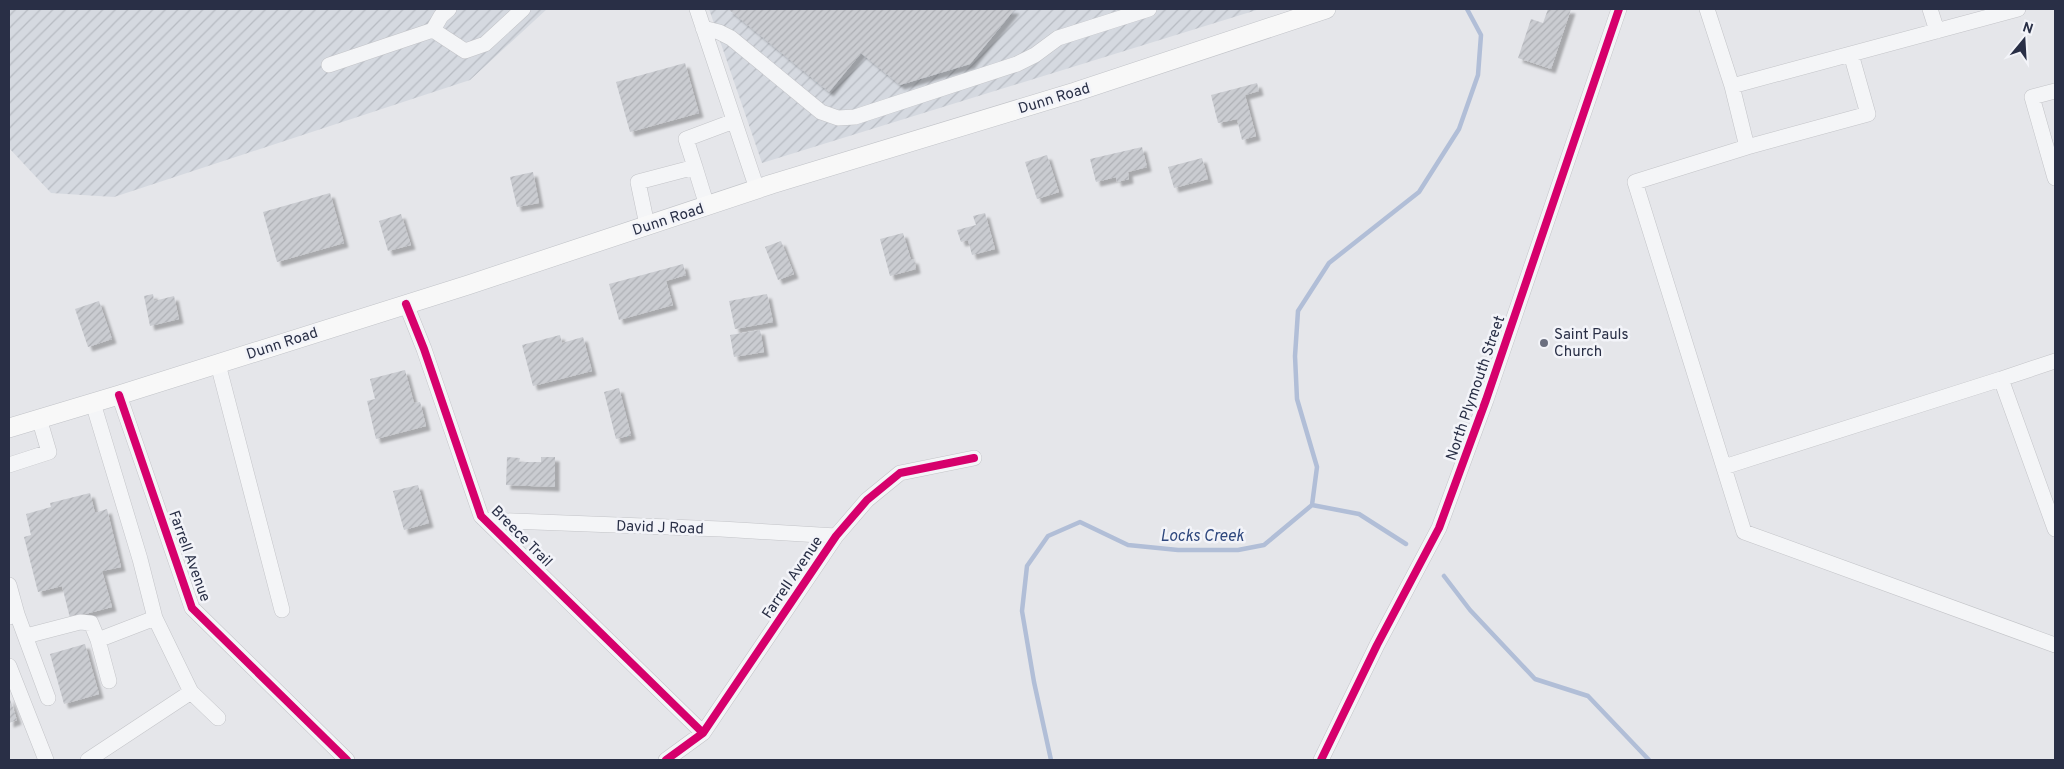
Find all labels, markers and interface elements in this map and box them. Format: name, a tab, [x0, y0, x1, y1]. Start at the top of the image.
north arrow	[1999, 15, 2049, 65]
text: N	[2020, 19, 2035, 39]
street label: Dunn Road	[1016, 80, 1093, 119]
street label: Dunn Road	[630, 200, 707, 241]
street label: North Plymouth Street	[1443, 313, 1510, 464]
street label: Dunn Road	[244, 324, 321, 365]
place label: Saint Pauls Church	[1554, 326, 1629, 362]
marker: Saint Pauls Church	[1538, 337, 1550, 349]
street label: Breece Trail	[486, 502, 556, 572]
street label: Farrell Avenue	[163, 508, 214, 605]
street label: David J Road	[616, 517, 704, 540]
water label: Locks Creek	[1160, 527, 1245, 547]
street label: Farrell Avenue	[759, 533, 828, 623]

